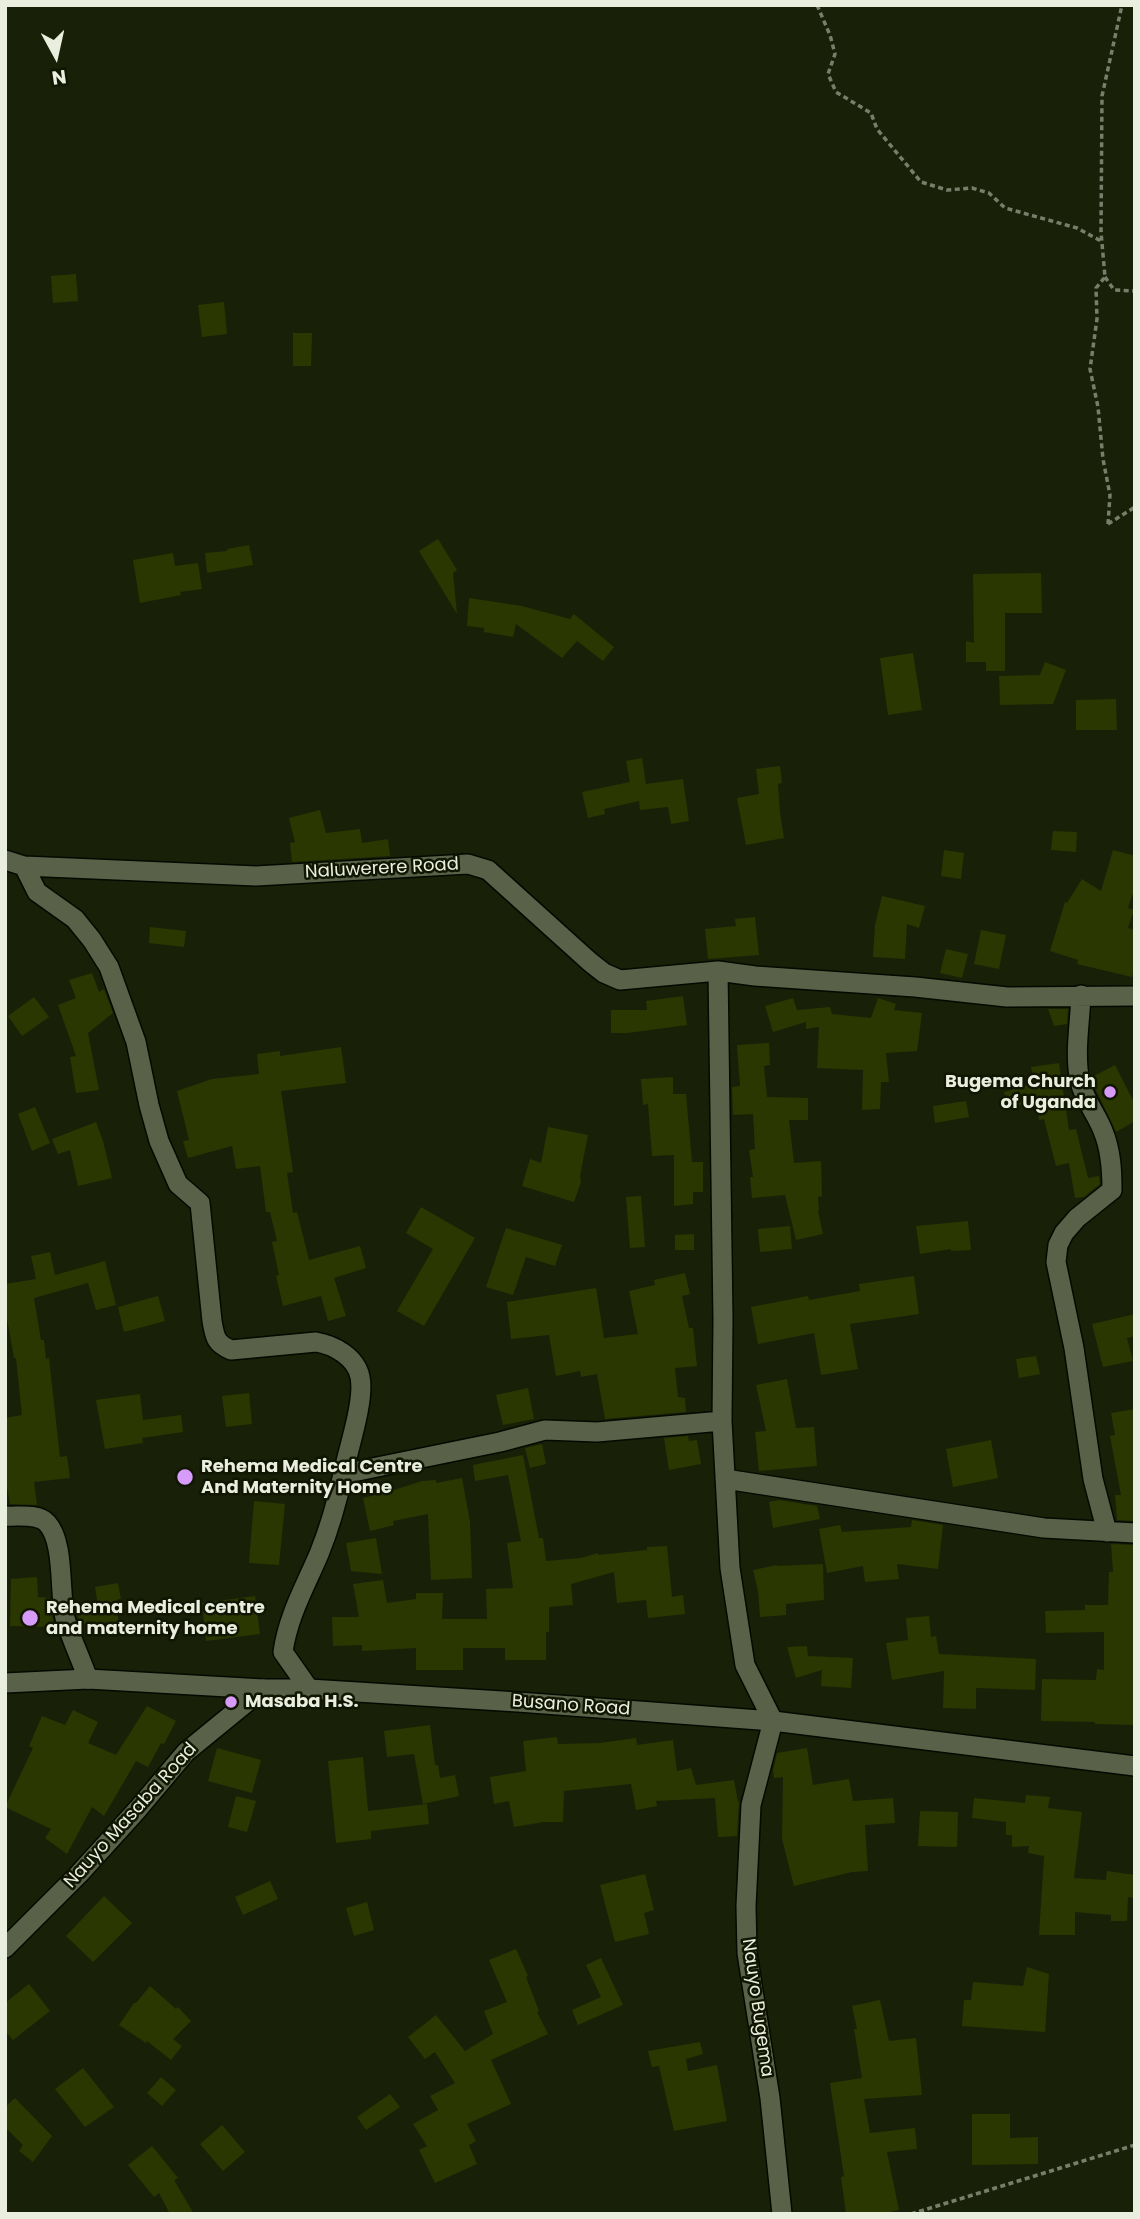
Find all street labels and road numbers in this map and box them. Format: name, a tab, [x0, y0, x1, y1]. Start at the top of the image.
street label: Naluwerere Road	[305, 854, 459, 884]
street label: Busano Road	[511, 1691, 631, 1721]
street label: Nauyo Masaba Road	[60, 1739, 202, 1893]
street label: Nauyo Bugema	[737, 1937, 777, 2079]

